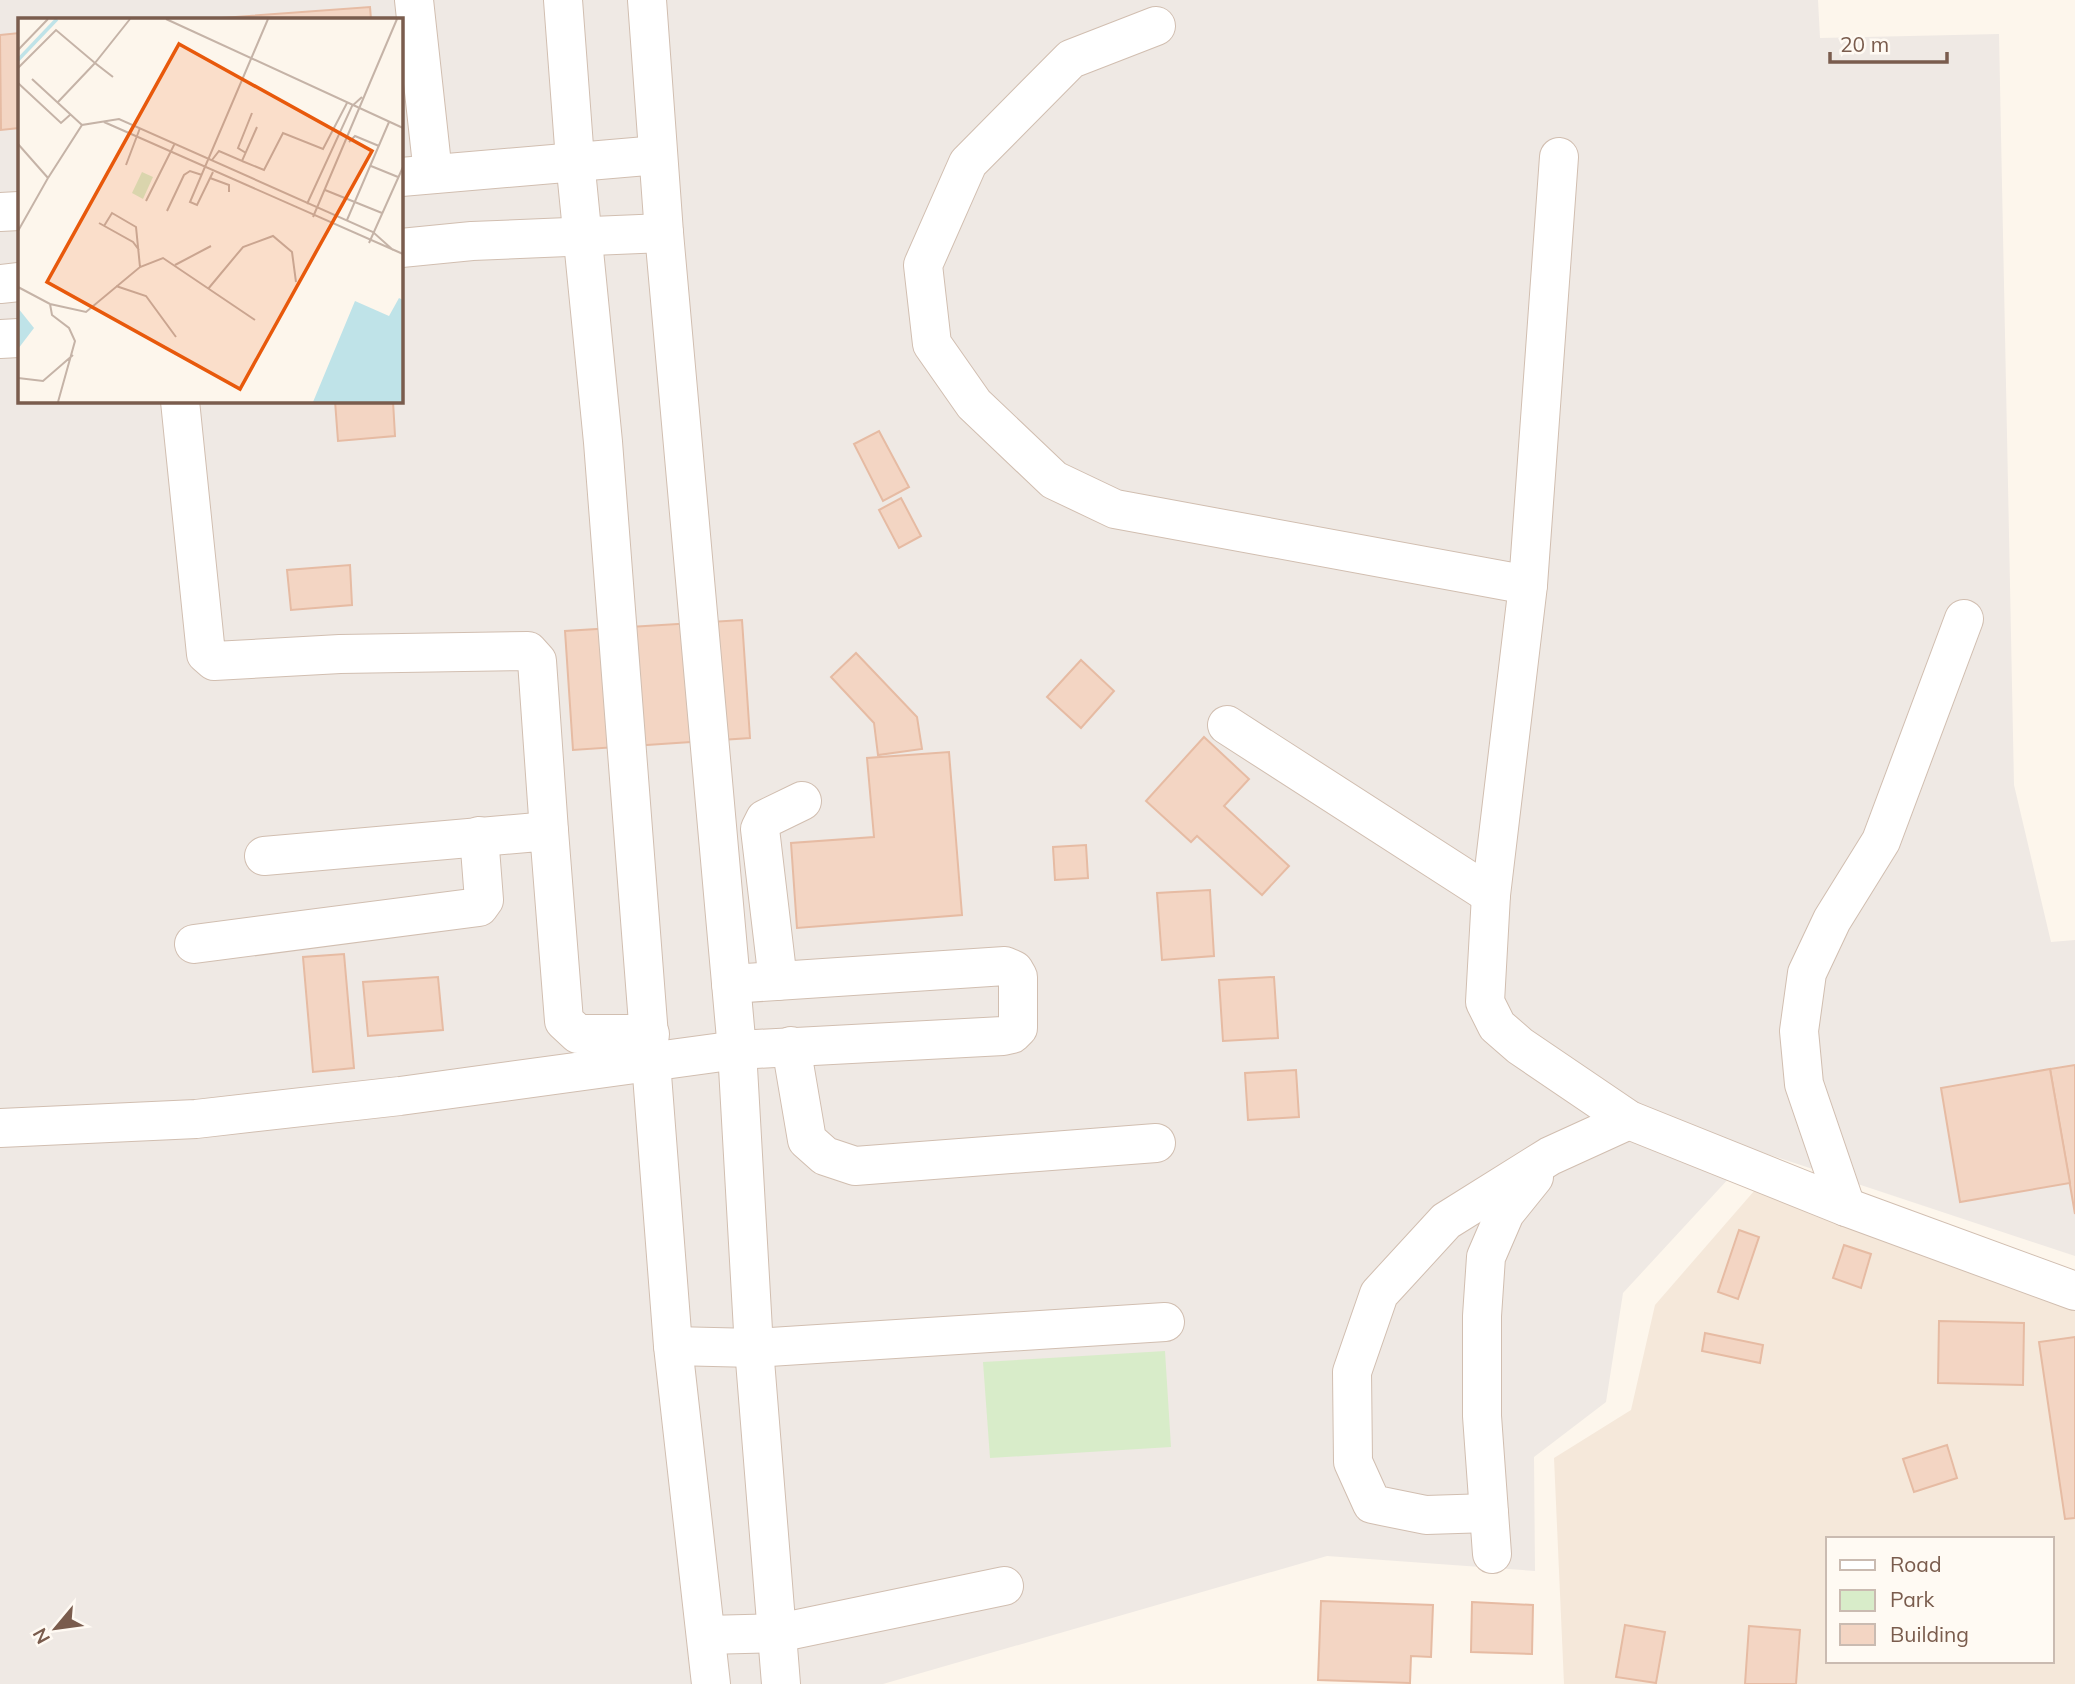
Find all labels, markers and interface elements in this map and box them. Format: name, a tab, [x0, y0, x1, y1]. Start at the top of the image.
inset map	[18, 18, 402, 402]
scale bar	[1830, 21, 1947, 65]
text: 20 m	[1840, 31, 1889, 57]
legend	[1826, 1537, 2054, 1663]
text: Road	[1890, 1551, 1941, 1577]
text: Park	[1890, 1586, 1934, 1612]
north arrow	[21, 1593, 91, 1663]
text: Building	[1890, 1621, 1969, 1647]
text: N	[27, 1624, 55, 1648]

